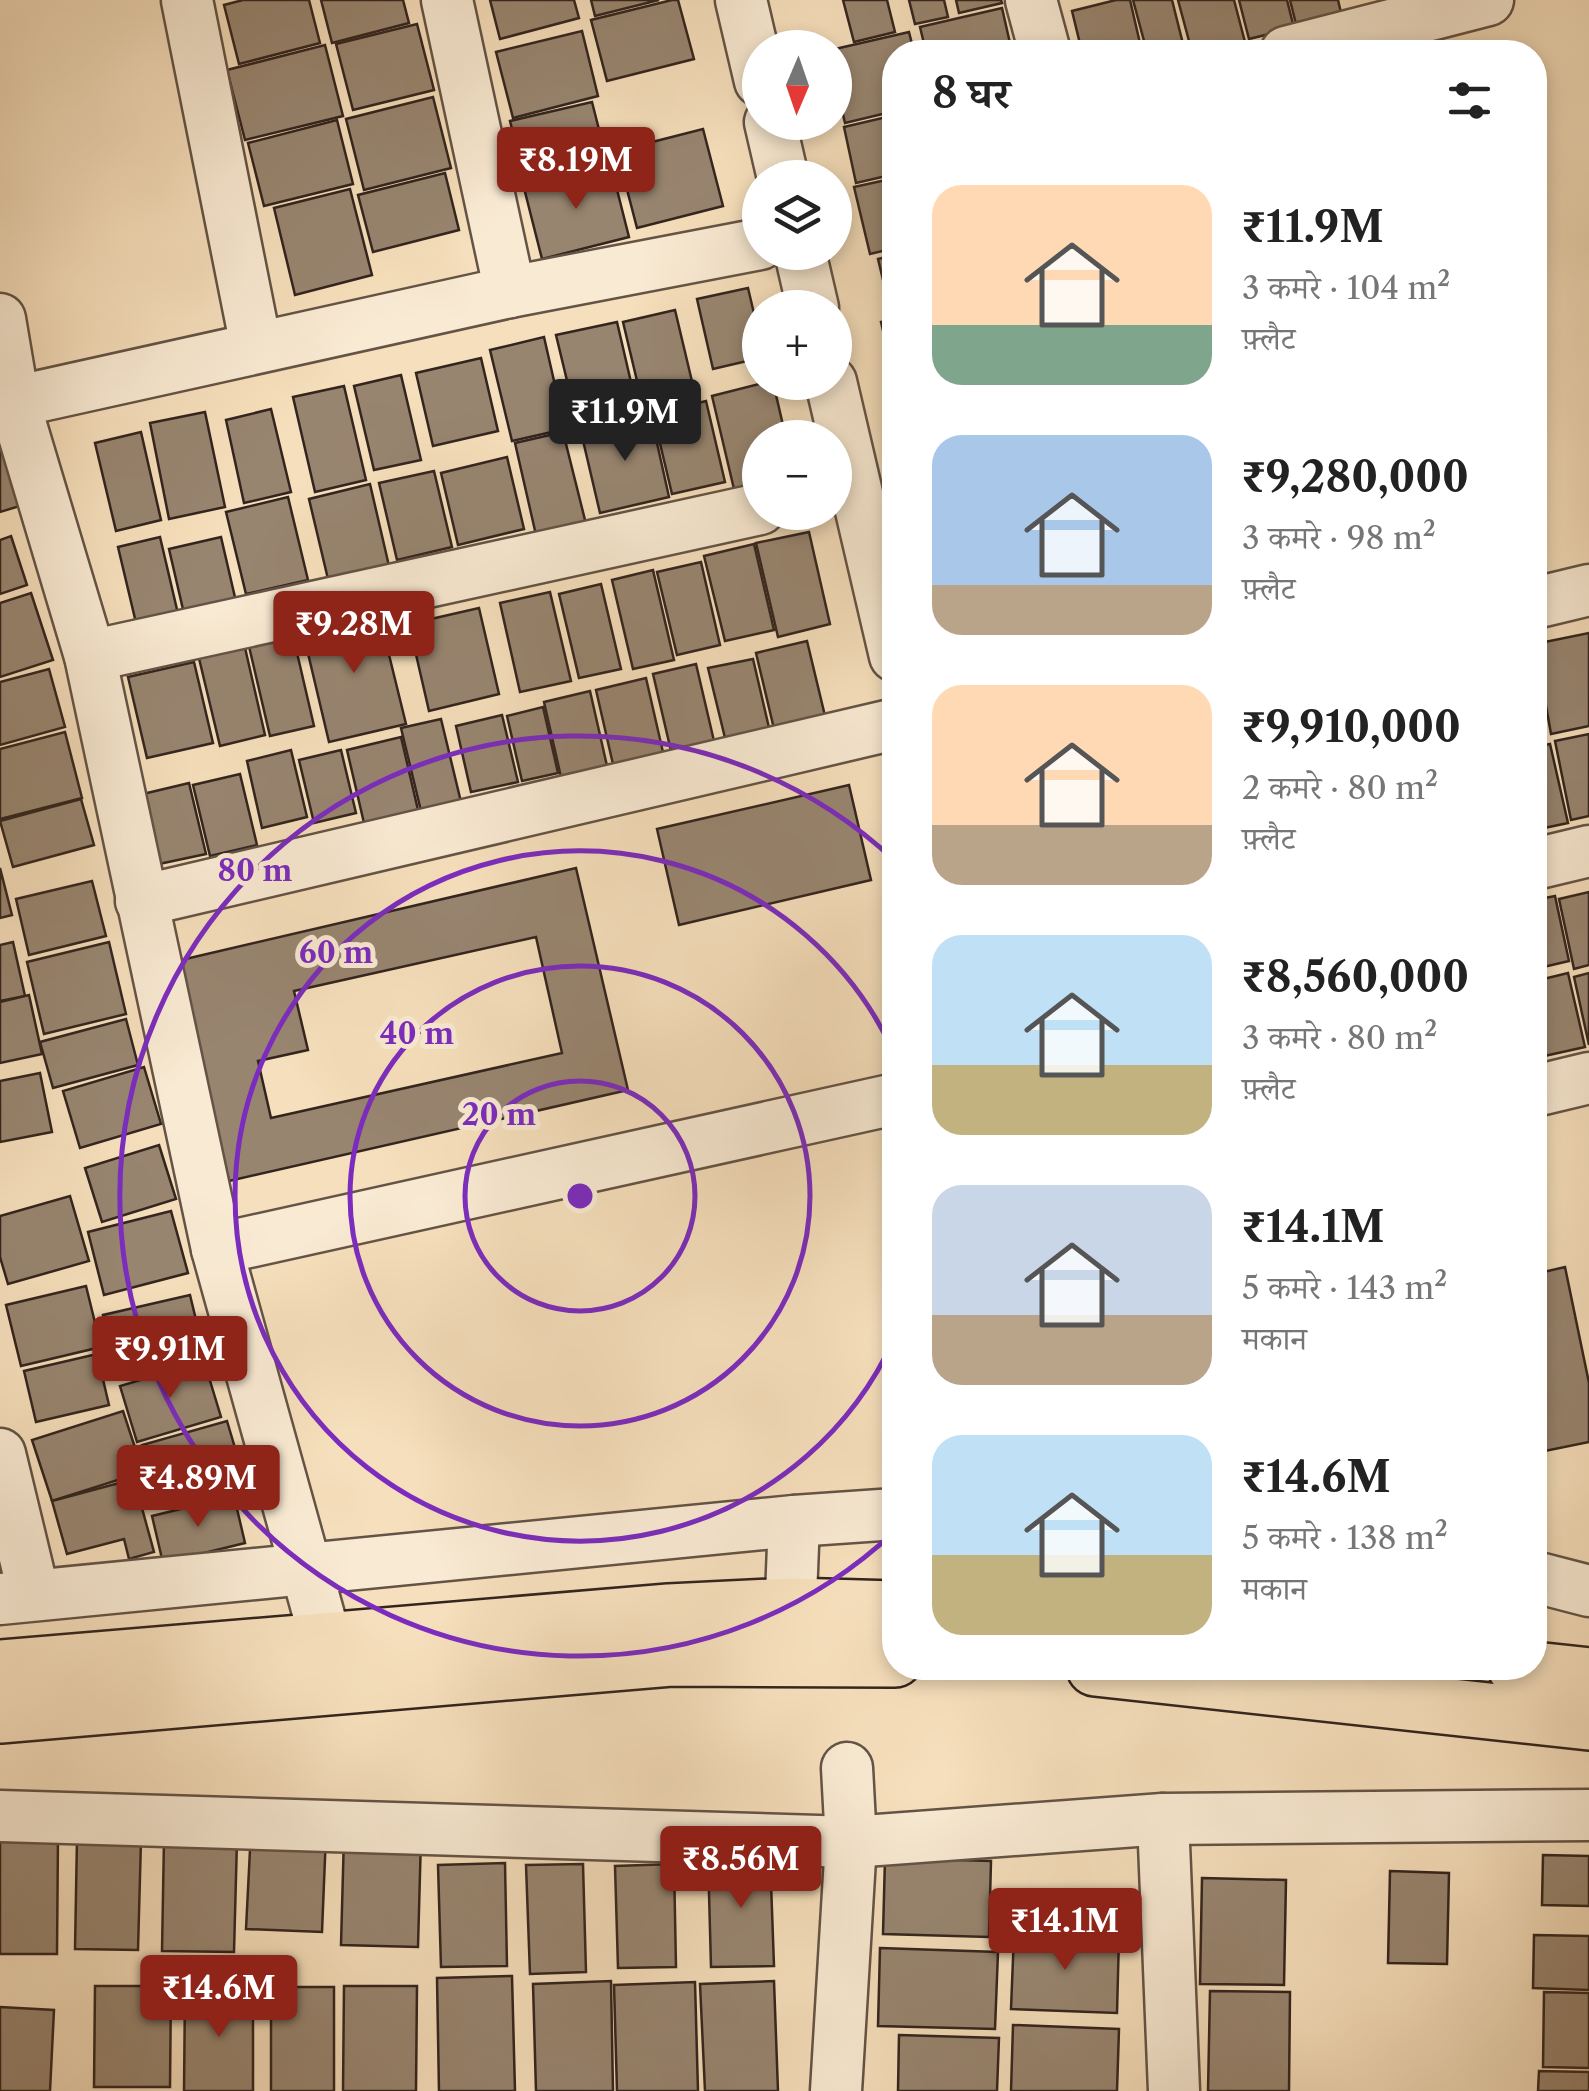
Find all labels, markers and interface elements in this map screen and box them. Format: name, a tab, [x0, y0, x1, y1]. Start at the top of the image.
north arrow	[742, 30, 852, 140]
map controls	[742, 30, 852, 530]
text: 8 घर	[932, 67, 1010, 119]
icon: filters	[1442, 73, 1497, 128]
pin: ₹8.19M	[495, 127, 657, 212]
text: ₹8.19M	[519, 140, 633, 179]
button: layers	[742, 160, 852, 270]
text: ₹11.9M	[1242, 201, 1384, 253]
icon: home	[1012, 225, 1132, 345]
text: 3 कमरे · 104 m²	[1242, 268, 1450, 307]
button: +	[742, 290, 852, 400]
text: फ़्लैट	[1242, 319, 1295, 358]
pin: ₹11.9M	[544, 379, 706, 464]
text: ₹11.9M	[571, 392, 679, 431]
button: −	[742, 420, 852, 530]
text: ₹9,280,000	[1242, 451, 1469, 503]
icon: home	[1012, 475, 1132, 595]
text: 3 कमरे · 98 m²	[1242, 518, 1436, 557]
text: फ़्लैट	[1242, 569, 1295, 608]
pin: ₹9.28M	[273, 591, 435, 676]
text: ₹9.28M	[295, 604, 413, 643]
text: ₹9,910,000	[1242, 701, 1461, 753]
icon: home	[1012, 725, 1132, 845]
text: 2 कमरे · 80 m²	[1242, 768, 1438, 807]
text: फ़्लैट	[1242, 819, 1295, 858]
text: 80 m	[217, 852, 293, 889]
text: 60 m	[299, 934, 373, 971]
text: ₹8,560,000	[1242, 951, 1469, 1003]
icon: home	[1012, 975, 1132, 1095]
text: 40 m	[380, 1015, 454, 1052]
text: 3 कमरे · 80 m²	[1242, 1018, 1437, 1057]
text: फ़्लैट	[1242, 1069, 1295, 1108]
text: 20 m	[462, 1096, 536, 1133]
centre of rings	[562, 1178, 598, 1214]
text: ₹14.1M	[1242, 1201, 1385, 1253]
icon: home	[1012, 1225, 1132, 1345]
text: 5 कमरे · 143 m²	[1242, 1268, 1447, 1307]
pin: ₹9.91M	[89, 1316, 251, 1401]
text: मकान	[1242, 1319, 1307, 1358]
text: ₹9.91M	[114, 1329, 226, 1368]
pin: ₹4.89M	[117, 1445, 279, 1530]
text: ₹14.6M	[1242, 1451, 1391, 1503]
text: ₹4.89M	[139, 1458, 257, 1497]
icon: home	[1012, 1475, 1132, 1595]
text: 5 कमरे · 138 m²	[1242, 1518, 1448, 1557]
text: मकान	[1242, 1569, 1307, 1608]
pin: ₹8.56M	[660, 1826, 822, 1911]
text: ₹8.56M	[682, 1839, 800, 1878]
pin: ₹14.1M	[984, 1888, 1146, 1973]
text: ₹14.1M	[1011, 1901, 1119, 1940]
pin: ₹14.6M	[138, 1955, 300, 2040]
text: ₹14.6M	[162, 1968, 276, 2007]

